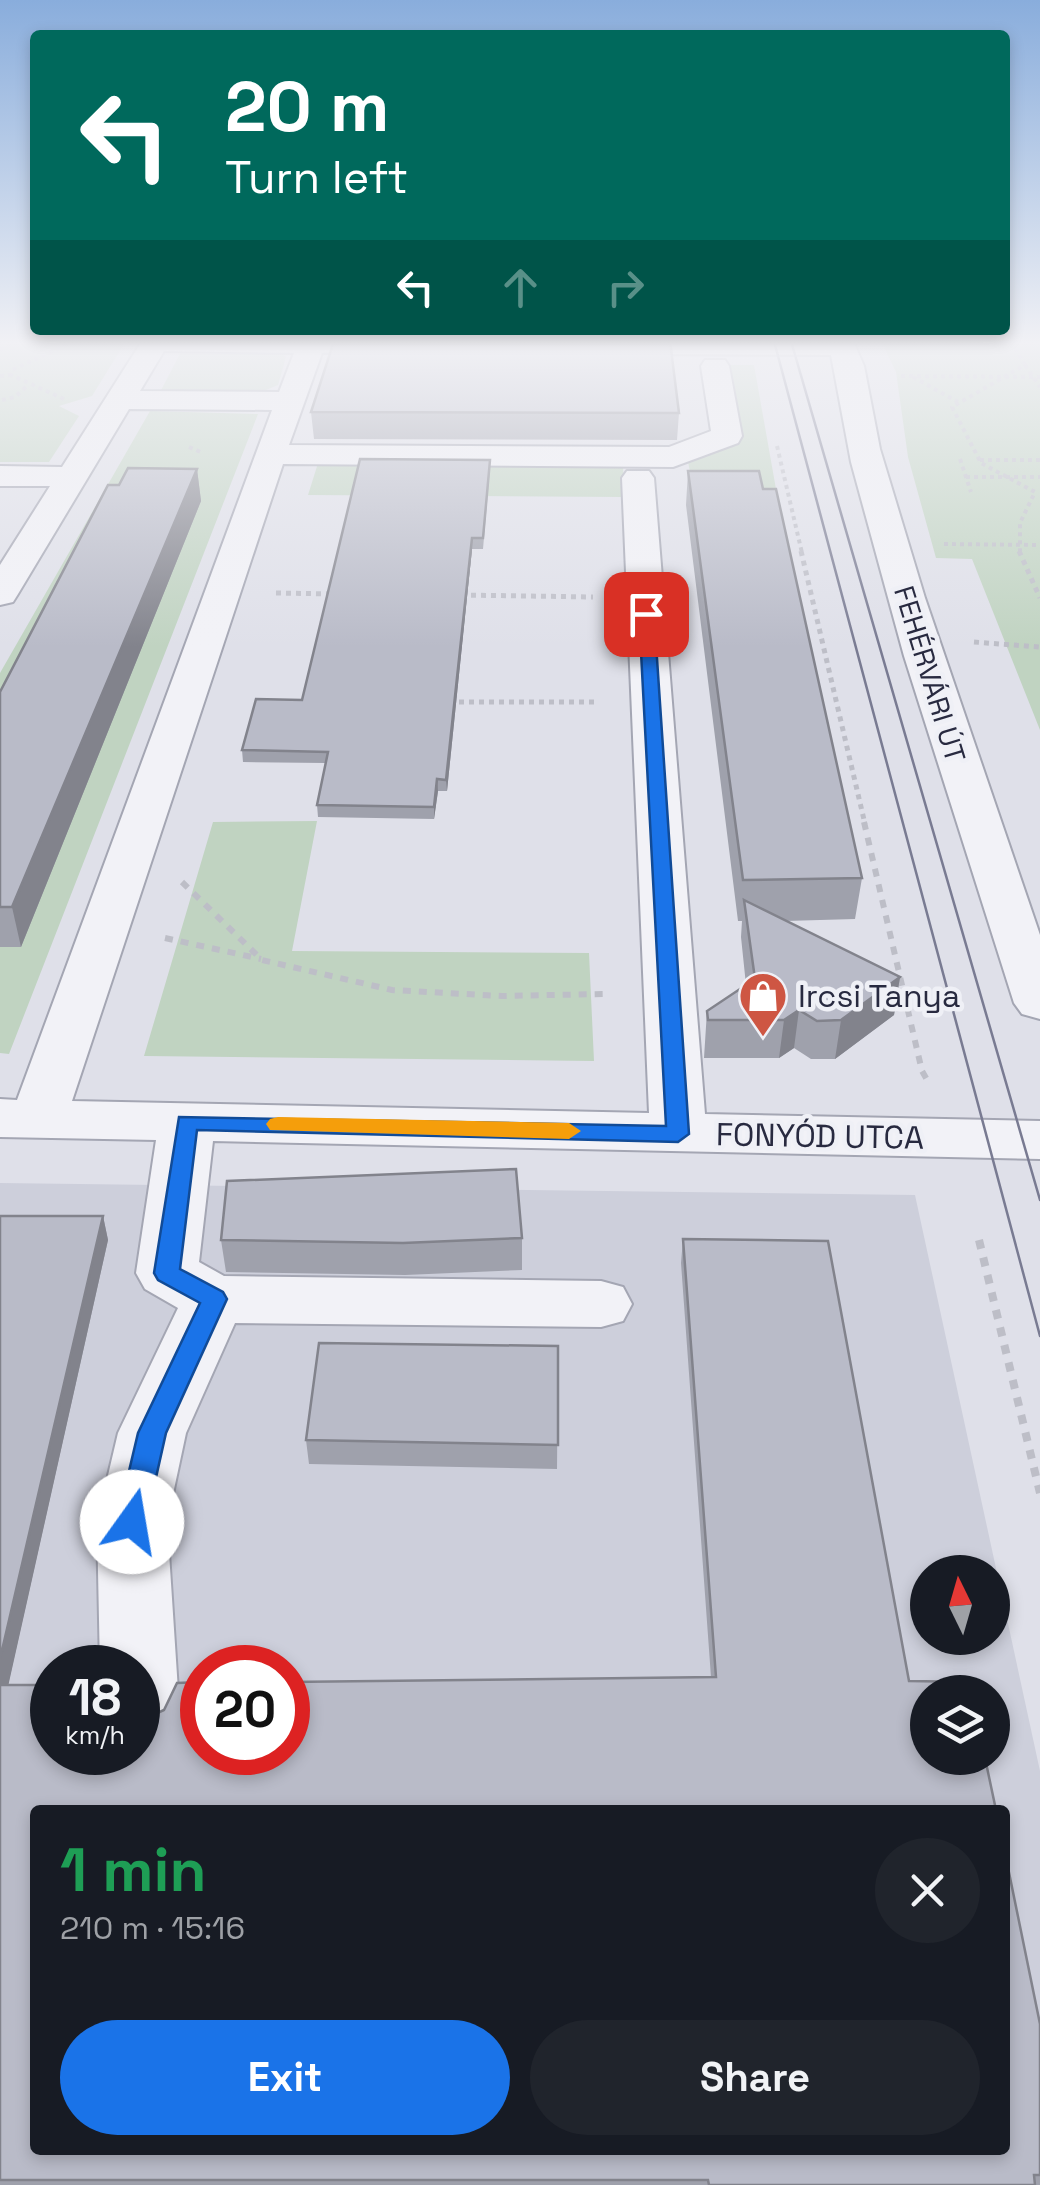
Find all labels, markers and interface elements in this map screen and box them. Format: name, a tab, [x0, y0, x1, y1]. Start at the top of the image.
text: 20 m	[225, 62, 390, 151]
icon: left	[60, 70, 190, 200]
text: Turn left	[225, 149, 408, 206]
icon: left	[388, 260, 443, 315]
icon: ahead	[493, 260, 548, 315]
icon: right	[598, 260, 653, 315]
pin	[604, 572, 689, 657]
street label: FEHÉRVÁRI ÚT	[886, 581, 974, 767]
icon: arrive	[619, 587, 674, 642]
shop icon: Ircsi Tanya	[737, 970, 789, 1038]
place label: Ircsi Tanya	[798, 976, 960, 1016]
street label: FONYÓD UTCA	[716, 1114, 924, 1158]
position arrow	[80, 1470, 184, 1574]
north arrow	[910, 1555, 1010, 1655]
map controls	[910, 1555, 1010, 1775]
speed limit sign: 20	[180, 1645, 310, 1775]
text: 18	[69, 1666, 121, 1730]
button: layers	[910, 1675, 1010, 1775]
text: km/h	[65, 1719, 125, 1751]
text: 1 min	[60, 1832, 207, 1909]
button: close	[875, 1838, 980, 1943]
text: 210 m · 15:16	[60, 1908, 245, 1948]
button: Exit	[60, 2020, 510, 2135]
button: Share	[530, 2020, 980, 2135]

